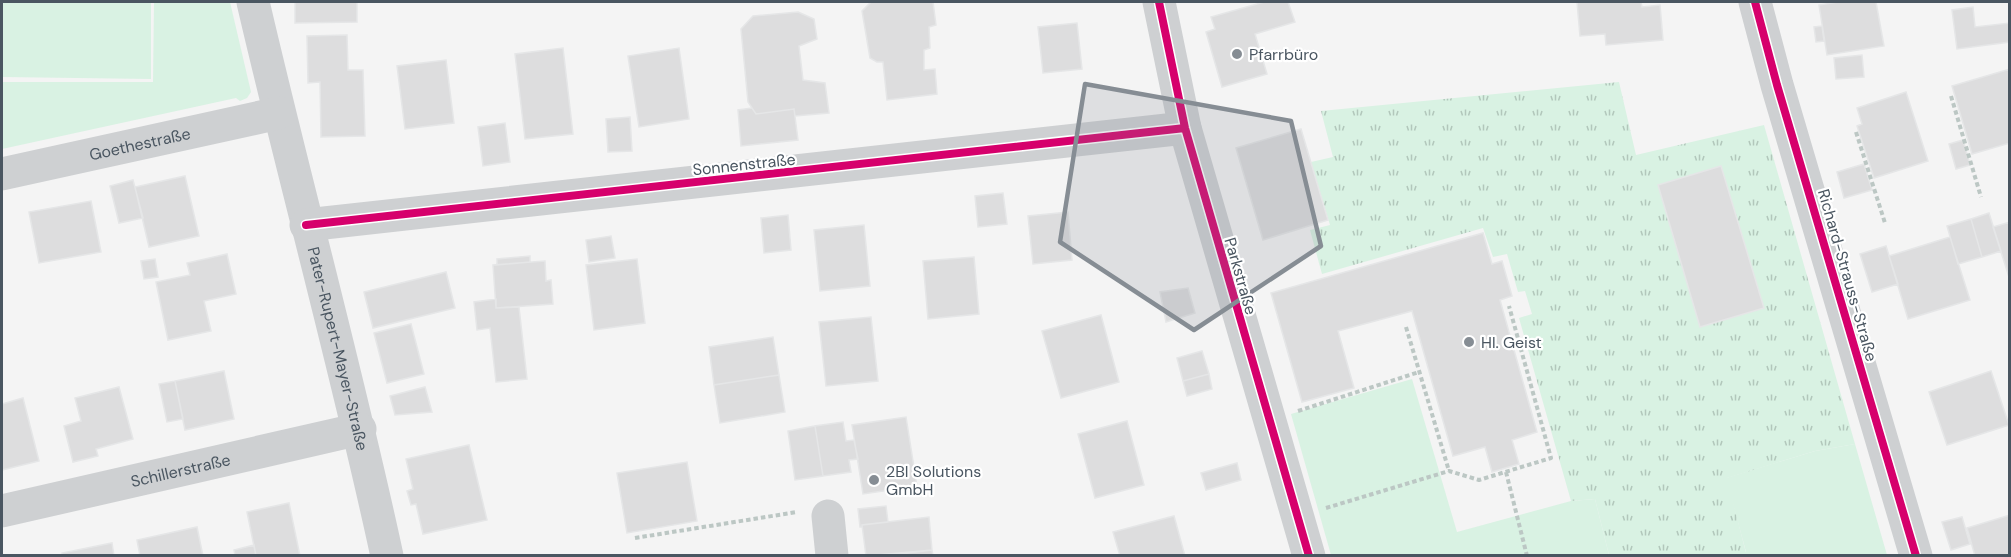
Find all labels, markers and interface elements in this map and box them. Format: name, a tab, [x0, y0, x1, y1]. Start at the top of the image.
place label: Pfarrbüro	[1249, 44, 1318, 65]
marker: Pfarrbüro	[1230, 47, 1244, 61]
street label: Goethestraße	[87, 123, 192, 166]
street label: Sonnenstraße	[692, 149, 797, 180]
street label: Richard-Strauss-Straße	[1813, 187, 1882, 364]
street label: Parkstraße	[1220, 235, 1262, 317]
street label: Pater-Rupert-Mayer-Straße	[303, 245, 373, 453]
place label: Hl. Geist	[1481, 332, 1542, 353]
marker: Hl. Geist	[1462, 335, 1476, 349]
street label: Schillerstraße	[129, 449, 232, 492]
place label: 2BI Solutions GmbH	[886, 461, 981, 500]
marker: 2BI Solutions GmbH	[867, 473, 881, 487]

